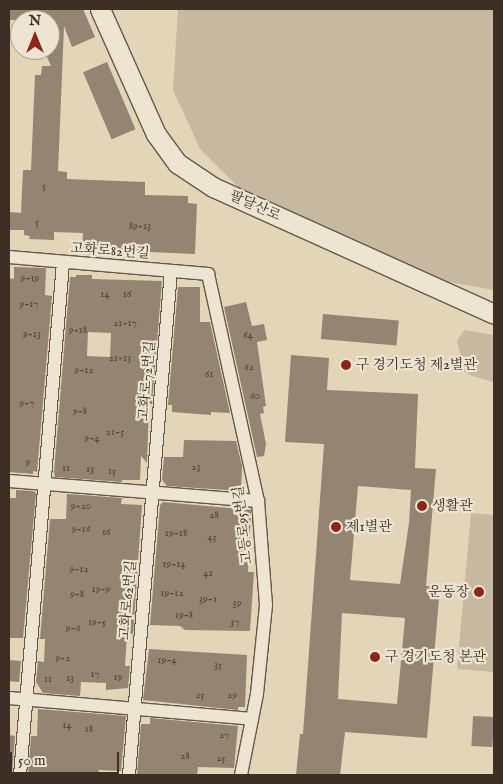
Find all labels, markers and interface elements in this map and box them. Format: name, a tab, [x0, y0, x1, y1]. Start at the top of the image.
north arrow	[10, 10, 60, 60]
text: N	[29, 12, 41, 30]
house number: 5	[42, 179, 46, 193]
street label: 팔달산로	[227, 187, 283, 225]
house number: 5	[35, 215, 39, 229]
house number: 89-13	[129, 219, 151, 233]
street label: 고화로82번길	[70, 240, 150, 262]
house number: 9-19	[21, 271, 39, 285]
house number: 14	[100, 287, 110, 301]
house number: 16	[123, 287, 131, 301]
house number: 9-17	[19, 297, 39, 311]
house number: 21-17	[113, 316, 137, 330]
house number: 9-18	[69, 323, 87, 337]
house number: 9-13	[23, 327, 41, 341]
house number: 64	[243, 328, 253, 342]
street label: 고화로72번길	[135, 340, 159, 422]
house number: 21-13	[109, 351, 131, 365]
place label: 구 경기도청 제2별관	[356, 357, 477, 373]
marker: 구 경기도청 제2별관	[340, 359, 352, 371]
house number: 62	[244, 360, 254, 374]
house number: 9-12	[74, 363, 94, 377]
house number: 61	[205, 367, 213, 381]
house number: 60	[250, 389, 260, 403]
house number: 9-7	[19, 396, 35, 410]
house number: 9-8	[73, 404, 87, 418]
house number: 21-5	[106, 425, 124, 439]
house number: 9-4	[84, 431, 100, 445]
house number: 9	[26, 455, 30, 469]
house number: 23	[191, 460, 201, 474]
house number: 11	[62, 461, 70, 475]
house number: 13	[86, 462, 94, 476]
house number: 15	[108, 464, 116, 478]
street label: 고등로95번길	[230, 485, 256, 565]
place label: 생활관	[432, 498, 473, 514]
house number: 9-20	[71, 499, 91, 513]
marker: 생활관	[416, 500, 428, 512]
house number: 28	[209, 508, 219, 522]
place label: 제1별관	[346, 519, 392, 535]
marker: 제1별관	[330, 521, 342, 533]
house number: 9-16	[72, 522, 90, 536]
house number: 16	[102, 525, 110, 539]
house number: 19-18	[165, 526, 187, 540]
house number: 45	[207, 530, 217, 544]
house number: 19-14	[162, 557, 186, 571]
street label: 고화로62번길	[116, 559, 140, 641]
house number: 9-12	[69, 562, 89, 576]
house number: 41	[203, 566, 213, 580]
house number: 19-9	[92, 582, 110, 596]
place label: 운동장	[428, 584, 469, 600]
house number: 19-12	[160, 586, 184, 600]
marker: 운동장	[473, 586, 485, 598]
house number: 9-8	[70, 587, 84, 601]
house number: 39-1	[199, 592, 217, 606]
house number: 39	[233, 596, 241, 610]
house number: 19-8	[175, 608, 193, 622]
house number: 19-5	[88, 615, 106, 629]
house number: 37	[230, 615, 240, 629]
house number: 9-6	[66, 621, 80, 635]
place label: 구 경기도청 본관	[385, 649, 486, 665]
house number: 9-2	[55, 651, 71, 665]
marker: 구 경기도청 본관	[369, 651, 381, 663]
house number: 19-4	[157, 653, 177, 667]
house number: 35	[214, 658, 222, 672]
house number: 17	[90, 667, 100, 681]
house number: 19	[114, 670, 122, 684]
house number: 13	[66, 671, 74, 685]
house number: 11	[44, 672, 52, 686]
house number: 25	[195, 688, 205, 702]
house number: 29	[227, 688, 237, 702]
house number: 14	[62, 718, 72, 732]
house number: 18	[85, 722, 93, 736]
house number: 27	[219, 728, 229, 742]
scale bar	[12, 742, 121, 774]
house number: 28	[180, 749, 190, 763]
text: 50 m	[18, 751, 46, 770]
house number: 25	[216, 751, 226, 765]

